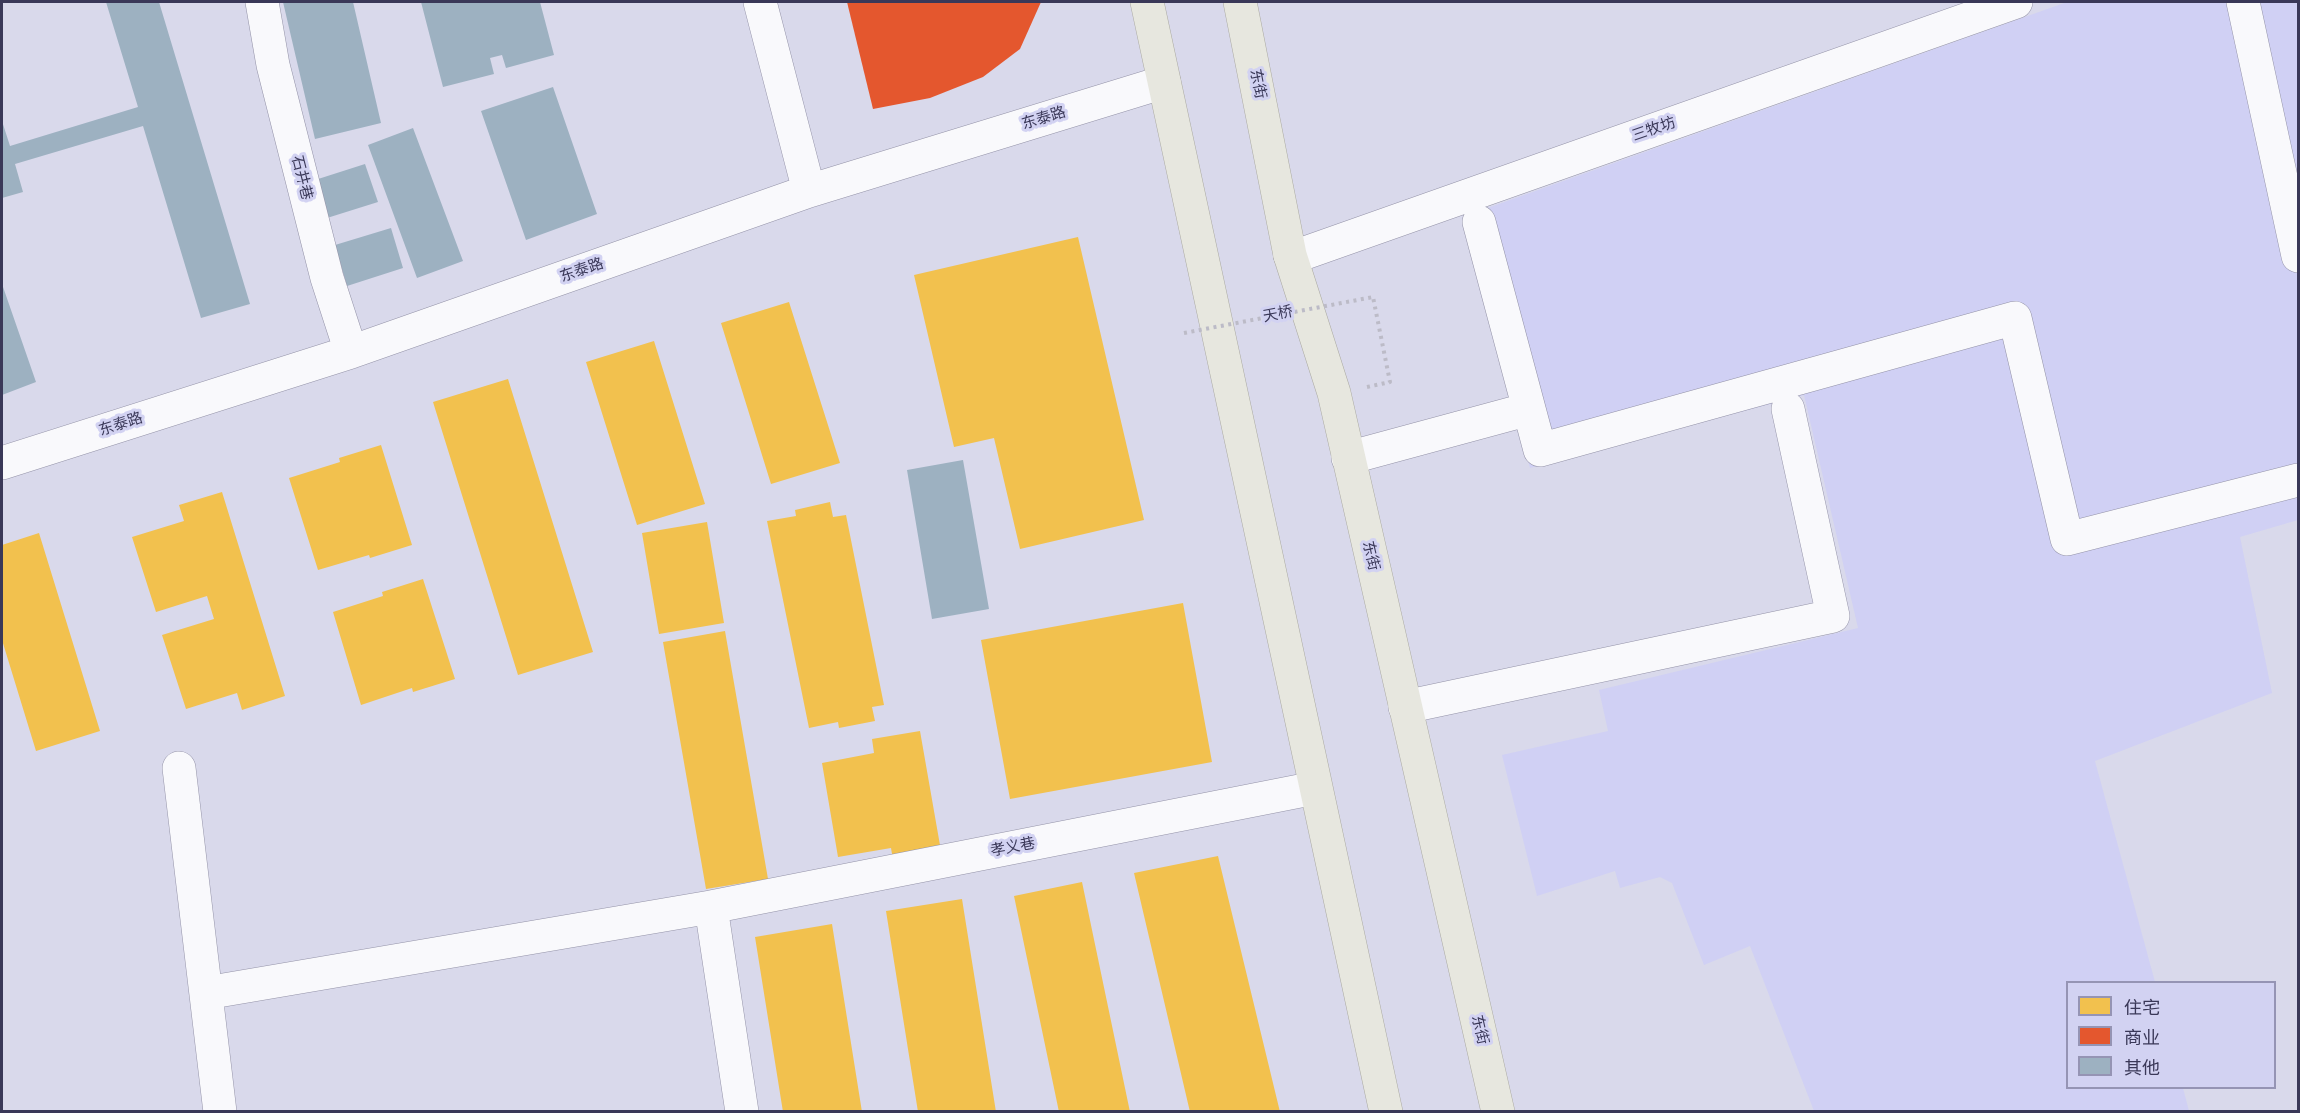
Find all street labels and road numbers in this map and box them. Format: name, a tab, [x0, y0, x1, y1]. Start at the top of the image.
street label: 东街	[1245, 68, 1269, 100]
street label: 东泰路	[1020, 104, 1068, 134]
street label: 三牧坊	[1630, 114, 1678, 146]
street label: 石井巷	[287, 154, 315, 202]
street label: 东泰路	[558, 255, 606, 287]
street label: 天桥	[1262, 303, 1294, 327]
street label: 东泰路	[97, 409, 145, 441]
street label: 东街	[1358, 539, 1382, 573]
street label: 孝义巷	[989, 835, 1037, 861]
street label: 东街	[1467, 1013, 1491, 1047]

